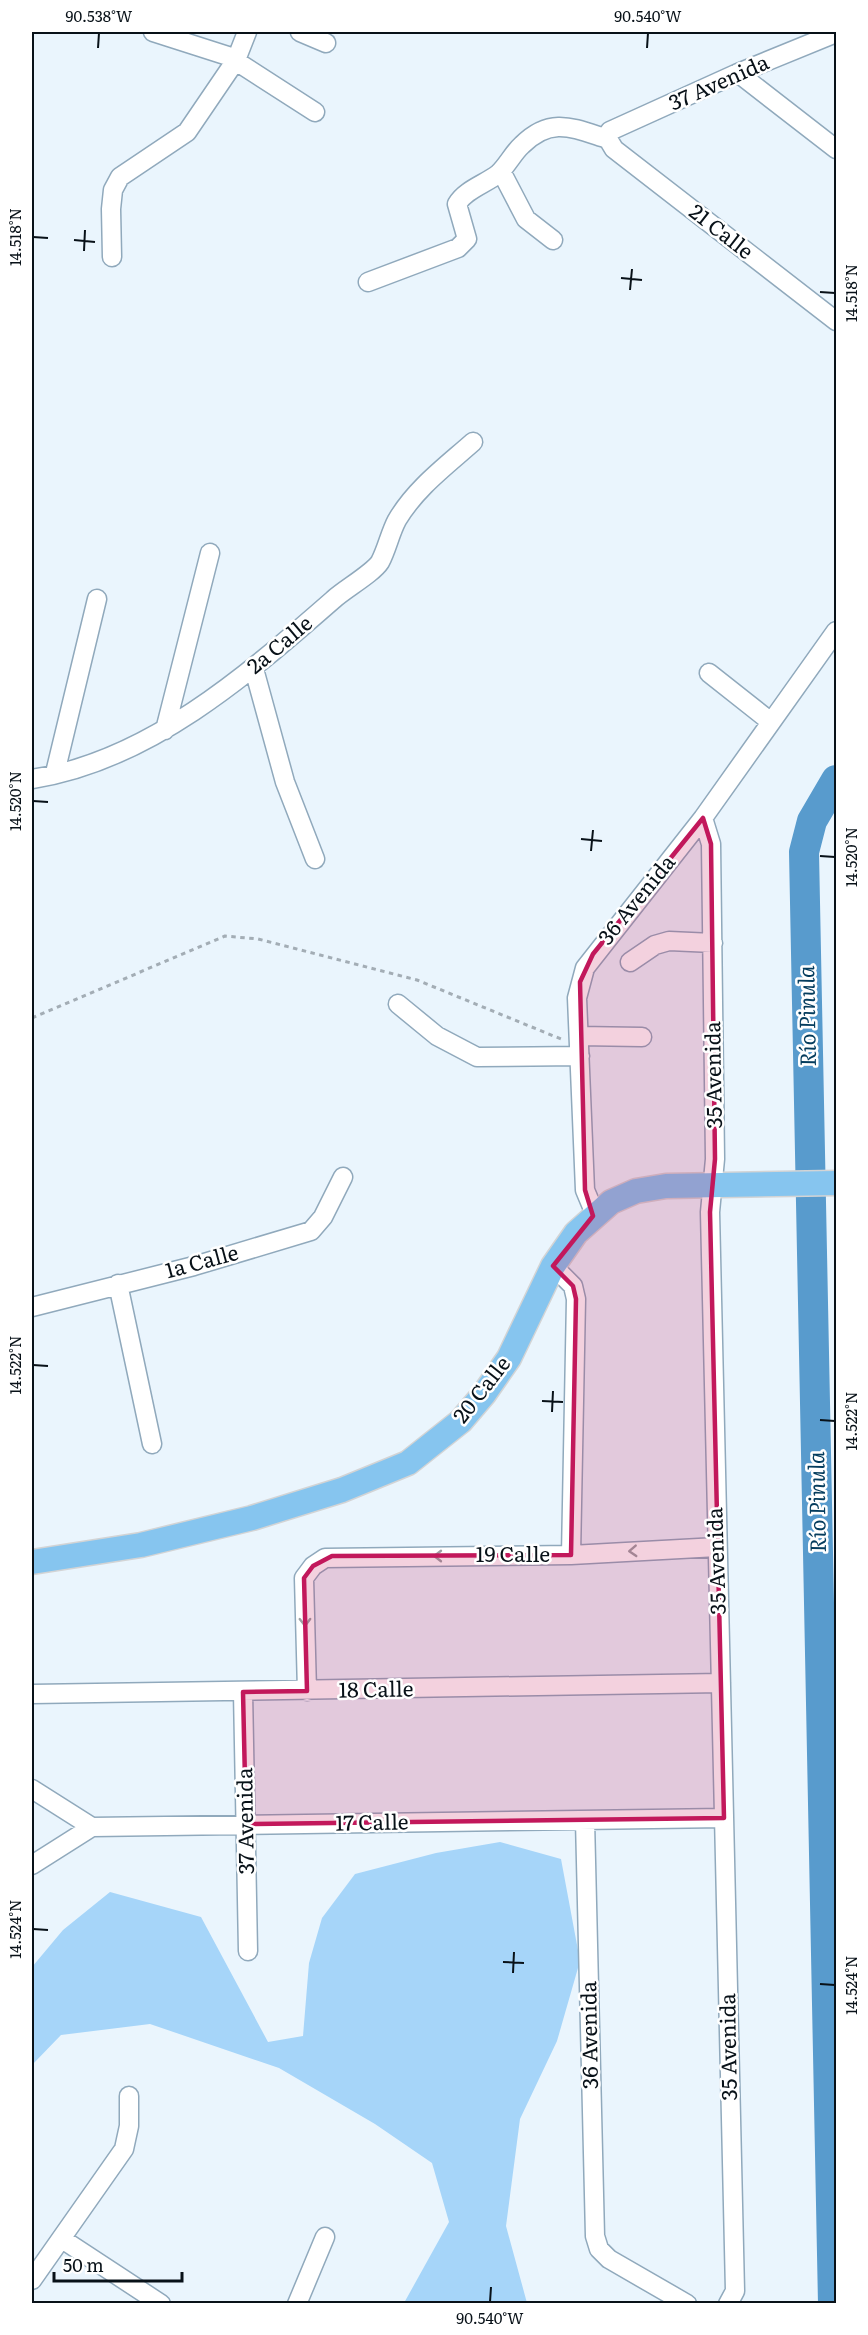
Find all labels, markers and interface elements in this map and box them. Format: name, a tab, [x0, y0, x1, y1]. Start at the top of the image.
text: 90.538°W	[66, 4, 133, 27]
text: 90.540°W	[614, 4, 682, 27]
street label: 37 Avenida	[663, 45, 774, 117]
street label: 21 Calle	[684, 195, 761, 265]
text: 14.518°N	[3, 208, 26, 266]
text: 14.518°N	[839, 264, 862, 322]
street label: 2a Calle	[239, 606, 318, 680]
text: 14.520°N	[3, 771, 26, 831]
text: 14.520°N	[839, 827, 862, 887]
street label: 36 Avenida	[589, 846, 682, 950]
water label: Río Pinula	[788, 965, 823, 1067]
street label: 35 Avenida	[695, 1020, 728, 1129]
street label: 1a Calle	[161, 1235, 241, 1284]
text: 14.522°N	[3, 1336, 26, 1394]
street label: 20 Calle	[444, 1348, 516, 1429]
text: 14.522°N	[839, 1392, 862, 1450]
water label: Río Pinula	[798, 1451, 833, 1553]
street label: 35 Avenida	[697, 1506, 732, 1615]
street label: 19 Calle	[476, 1537, 550, 1568]
one-way arrow	[629, 1545, 638, 1558]
one-way arrow	[434, 1550, 443, 1562]
one-way arrow	[299, 1617, 312, 1626]
street label: 18 Calle	[338, 1671, 414, 1704]
street label: 37 Avenida	[227, 1767, 260, 1875]
street label: 17 Calle	[335, 1804, 409, 1837]
text: 14.524°N	[3, 1899, 26, 1959]
text: 14.524°N	[839, 1955, 862, 2015]
street label: 36 Avenida	[571, 1980, 604, 2089]
street label: 35 Avenida	[710, 1992, 743, 2101]
scale bar	[54, 2245, 182, 2283]
text: 50 m	[63, 2251, 104, 2278]
text: 90.540°W	[456, 2306, 524, 2329]

